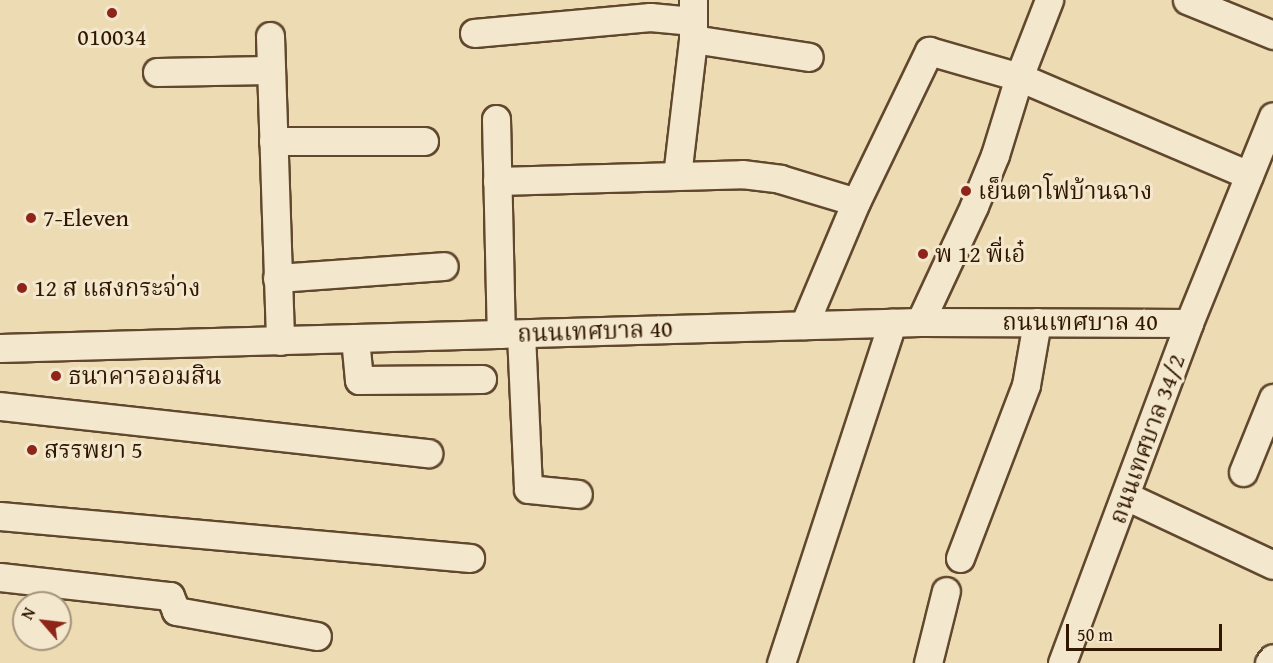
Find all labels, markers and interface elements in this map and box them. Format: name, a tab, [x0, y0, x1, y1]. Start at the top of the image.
marker: 010034	[105, 6, 119, 20]
place label: 010034	[77, 23, 147, 51]
place label: เย็นตาโฟบ้านฉาง	[978, 177, 1152, 205]
marker: เย็นตาโฟบ้านฉาง	[959, 184, 973, 198]
place label: 7-Eleven	[43, 204, 129, 232]
marker: 7-Eleven	[24, 211, 38, 225]
place label: พ 12 พี่เอ๋	[935, 240, 1025, 268]
marker: พ 12 พี่เอ๋	[916, 247, 930, 261]
place label: 12 ส แสงกระจ่าง	[34, 274, 200, 302]
marker: 12 ส แสงกระจ่าง	[15, 281, 29, 295]
street label: ถนนเทศบาล 40	[1002, 308, 1158, 336]
street label: ถนนเทศบาล 40	[517, 314, 673, 348]
street label: ถนนเทศบาล 34/2	[1103, 350, 1191, 528]
place label: ธนาคารออมสิน	[68, 362, 222, 390]
marker: ธนาคารออมสิน	[49, 369, 63, 383]
place label: สรรพยา 5	[44, 436, 143, 464]
marker: สรรพยา 5	[25, 443, 39, 457]
north arrow	[12, 591, 72, 651]
text: N	[15, 603, 41, 624]
scale bar	[1069, 612, 1225, 650]
text: 50 m	[1077, 621, 1113, 648]

